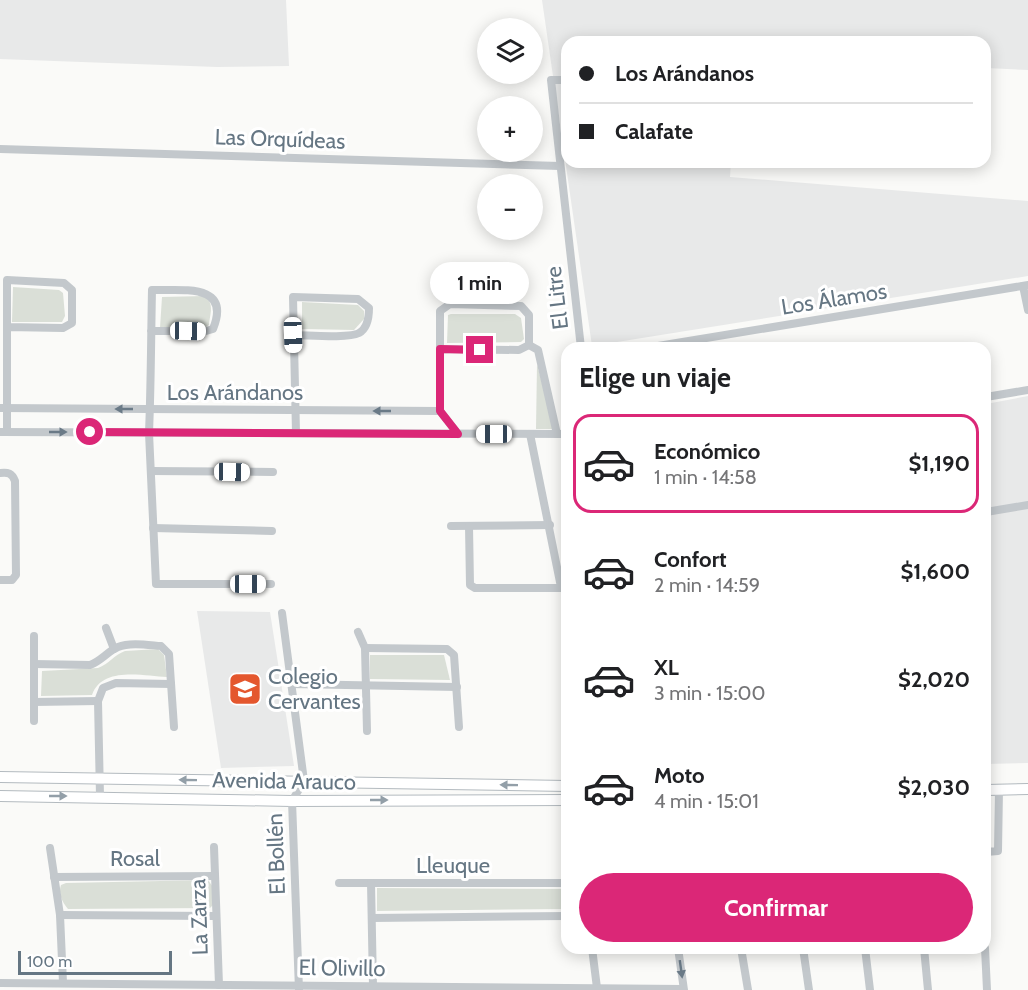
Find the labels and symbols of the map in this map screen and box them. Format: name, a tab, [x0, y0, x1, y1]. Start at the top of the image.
street label: Las Orquídeas	[214, 123, 346, 155]
callout: 1 min	[430, 263, 530, 305]
street label: El Litre	[540, 265, 574, 331]
street label: Los Álamos	[779, 277, 889, 321]
car	[283, 317, 303, 353]
car	[170, 322, 206, 340]
route end	[466, 336, 493, 363]
street label: Los Arándanos	[167, 379, 303, 406]
one-way arrow	[114, 404, 133, 414]
one-way arrow	[372, 406, 391, 416]
route start	[76, 418, 103, 445]
car	[476, 425, 512, 443]
one-way arrow	[49, 427, 68, 437]
car	[214, 463, 250, 481]
car	[230, 575, 266, 593]
place label: Colegio Cervantes	[268, 663, 361, 715]
school or university icon: Colegio Cervantes	[227, 671, 263, 707]
street label: Avenida Arauco	[212, 766, 356, 796]
one-way arrow	[178, 775, 197, 784]
one-way arrow	[499, 780, 518, 790]
one-way arrow	[49, 791, 68, 801]
one-way arrow	[370, 795, 389, 805]
street label: El Bollén	[261, 813, 291, 895]
street label: Rosal	[110, 845, 161, 872]
street label: Lleuque	[416, 852, 490, 879]
street label: La Zarza	[184, 878, 214, 956]
scale bar	[18, 948, 172, 976]
street label: El Olivillo	[298, 954, 386, 982]
one-way arrow	[676, 960, 685, 979]

